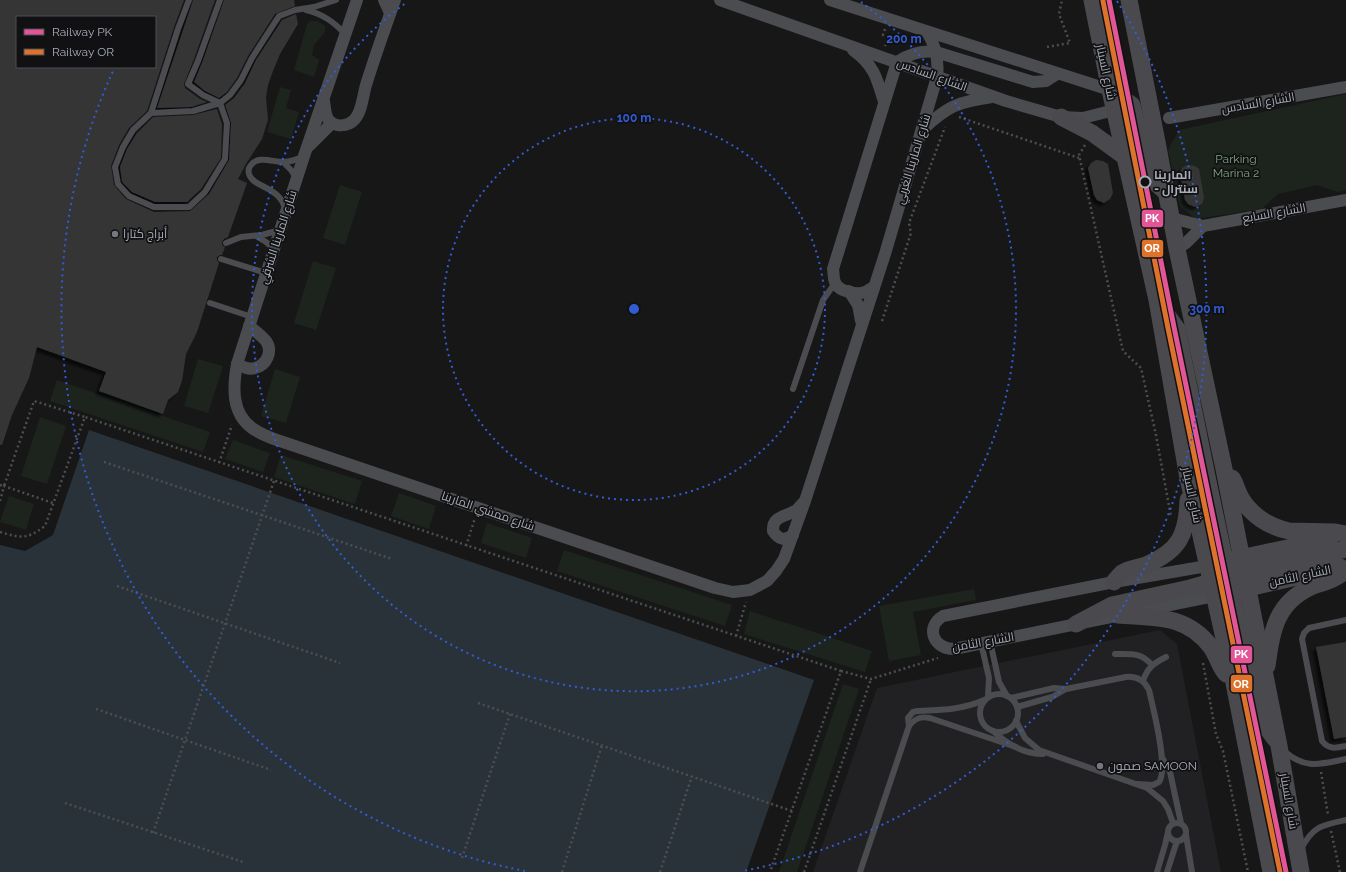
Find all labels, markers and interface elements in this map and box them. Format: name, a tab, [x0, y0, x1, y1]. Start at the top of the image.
legend	[16, 16, 156, 68]
text: Railway PK	[52, 25, 113, 39]
text: 200 m	[886, 32, 922, 46]
street label: شارع السينار	[1092, 42, 1119, 102]
text: Railway OR	[52, 45, 114, 59]
street label: الشارع السادس	[895, 56, 969, 95]
street label: الشارع السادس	[1220, 90, 1296, 117]
text: 100 m	[617, 111, 651, 125]
street label: شارع المارينا الغربي	[893, 112, 936, 207]
park label: Parking Marina 2	[1213, 152, 1259, 180]
place label: المارينا - سنترال	[1154, 168, 1198, 197]
marker: المارينا - سنترال	[1138, 175, 1152, 189]
street label: شارع المارينا الشرقي	[256, 188, 303, 287]
street label: الشارع السابع	[1241, 201, 1307, 226]
line badge: PK	[1141, 209, 1164, 228]
text: PK	[1145, 212, 1160, 225]
place label: أبراج كتارا	[123, 226, 167, 242]
marker: أبراج كتارا	[110, 229, 120, 239]
line badge: OR	[1141, 239, 1164, 258]
text: OR	[1144, 242, 1160, 255]
centre of rings	[627, 302, 641, 316]
text: 300 m	[1189, 302, 1225, 316]
street label: شارع السينار	[1178, 465, 1205, 525]
street label: شارع ممشي المارينا	[439, 489, 536, 536]
street label: الشارع الثامن	[1268, 563, 1332, 590]
street label: الشارع الثامن	[951, 630, 1015, 655]
line badge: PK	[1230, 645, 1253, 664]
text: PK	[1234, 648, 1249, 661]
line badge: OR	[1230, 674, 1253, 693]
text: OR	[1233, 678, 1249, 691]
place label: صمون SAMOON	[1108, 759, 1197, 773]
marker: صمون SAMOON	[1095, 761, 1105, 771]
street label: شارع السينار	[1276, 771, 1301, 830]

